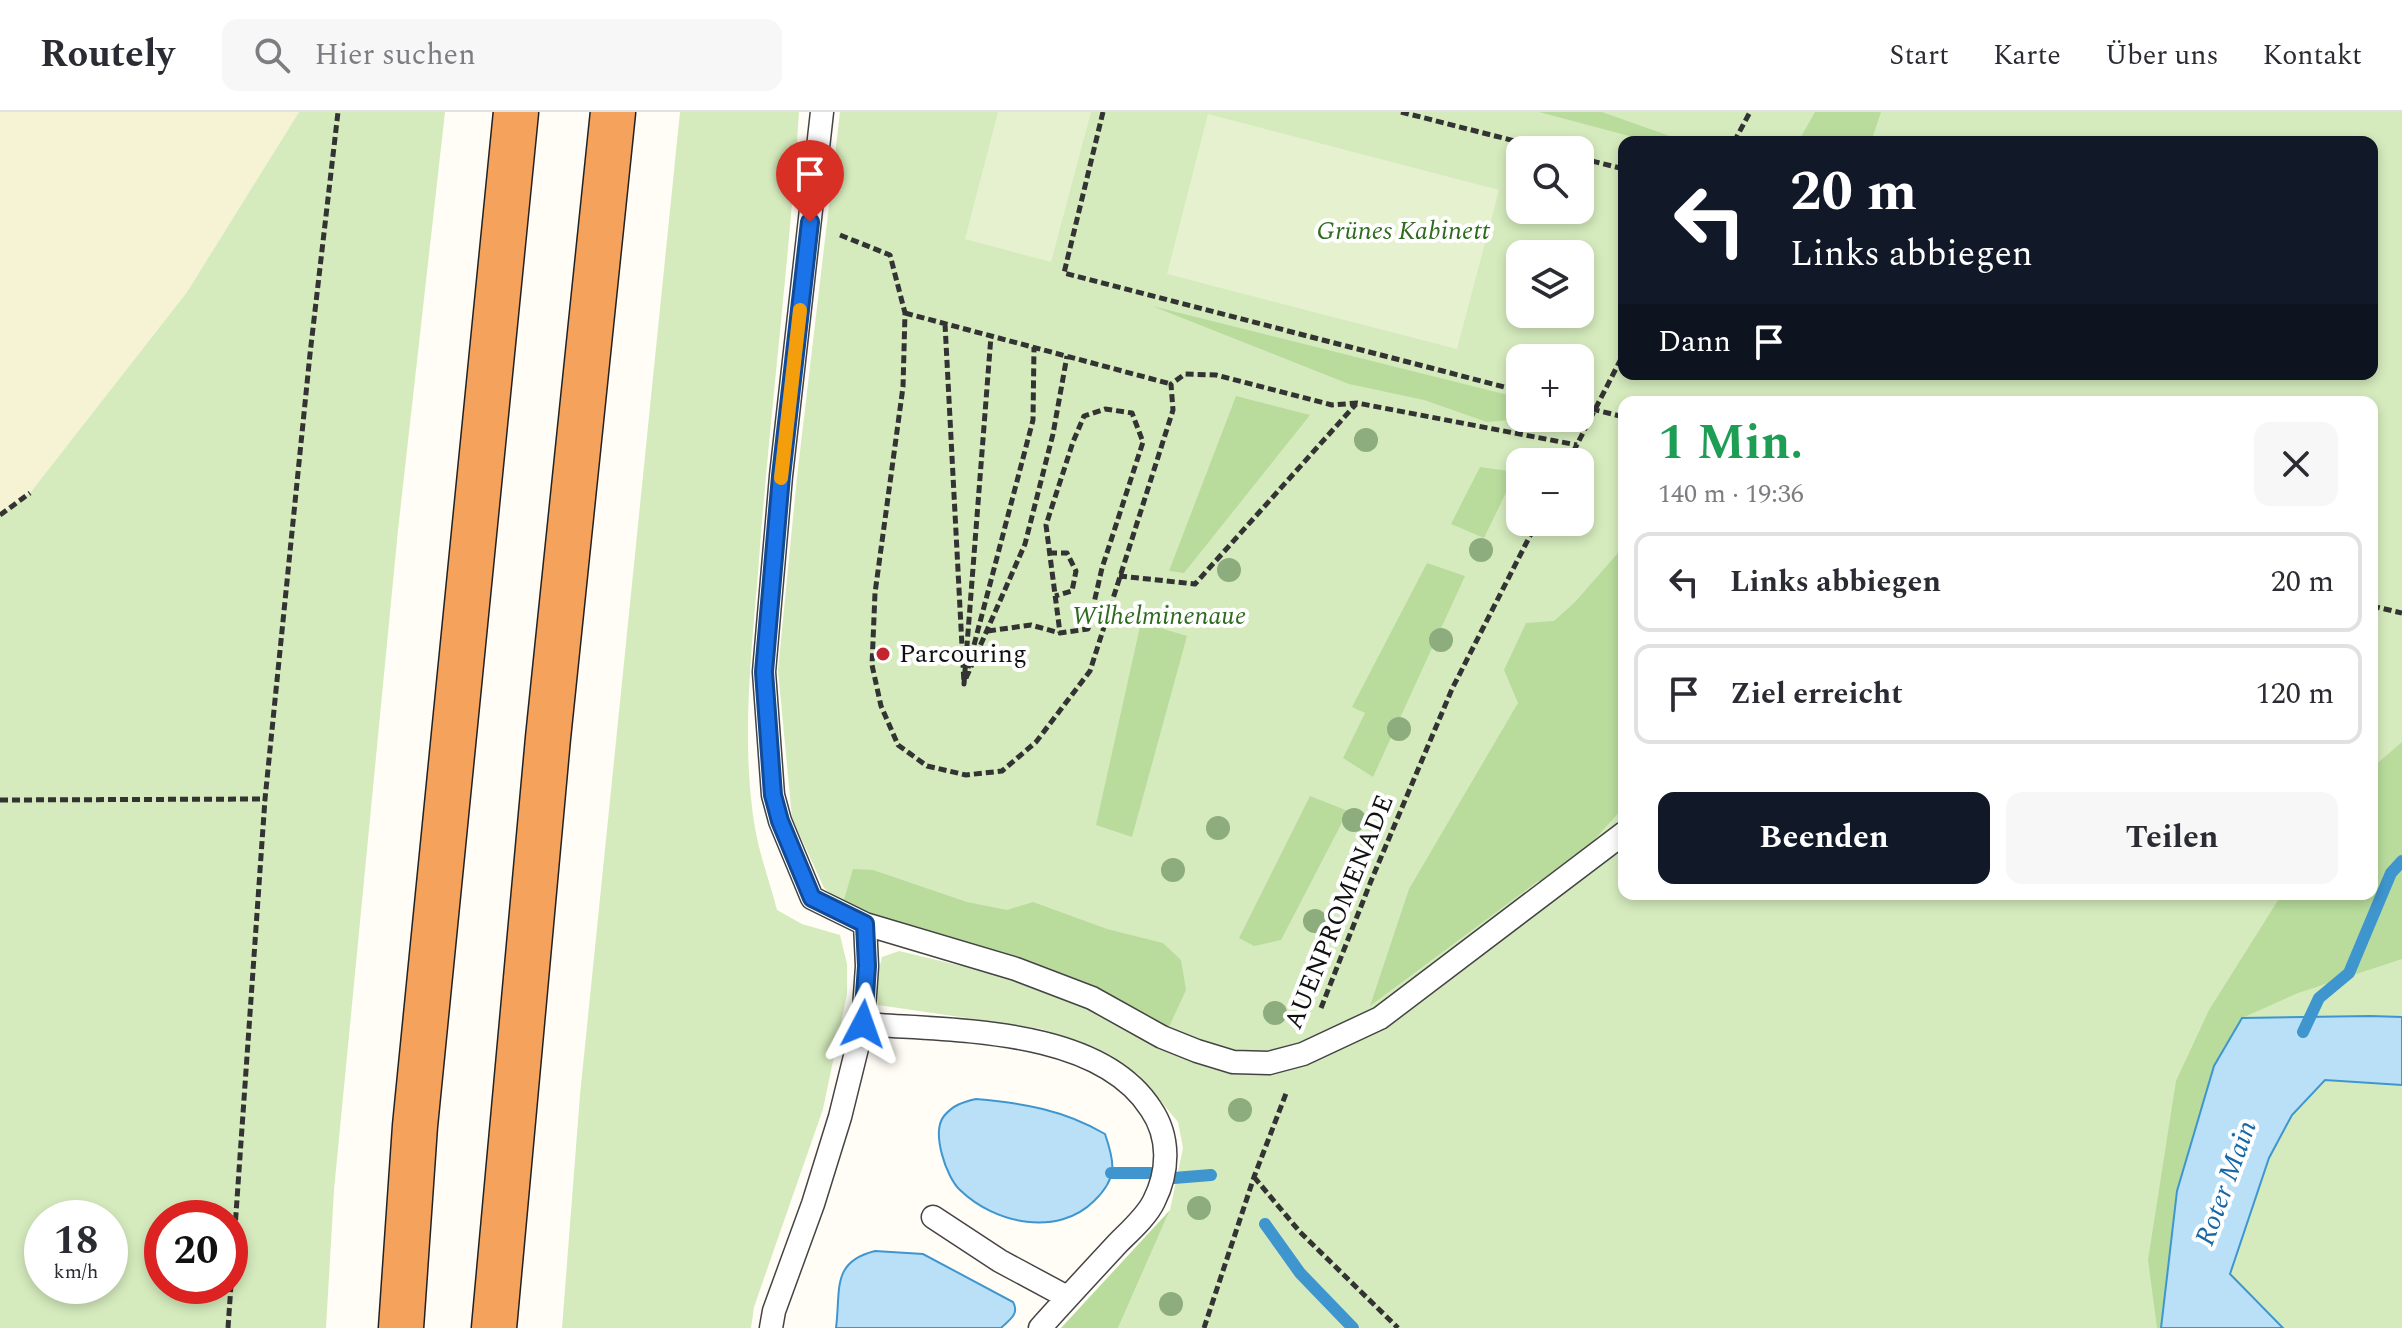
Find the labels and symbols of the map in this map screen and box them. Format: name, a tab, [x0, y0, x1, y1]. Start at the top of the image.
pin	[776, 140, 844, 222]
park label: Grünes Kabinett	[1316, 211, 1490, 251]
park label: Wilhelminenaue	[1072, 596, 1246, 636]
place label: Parcouring	[899, 634, 1027, 674]
marker: Parcouring	[874, 645, 892, 663]
street label: AUENPROMENADE	[1274, 789, 1404, 1035]
position arrow	[821, 982, 905, 1066]
water label: Roter Main	[2183, 1114, 2269, 1252]
speed limit sign: 20	[144, 1200, 248, 1304]

